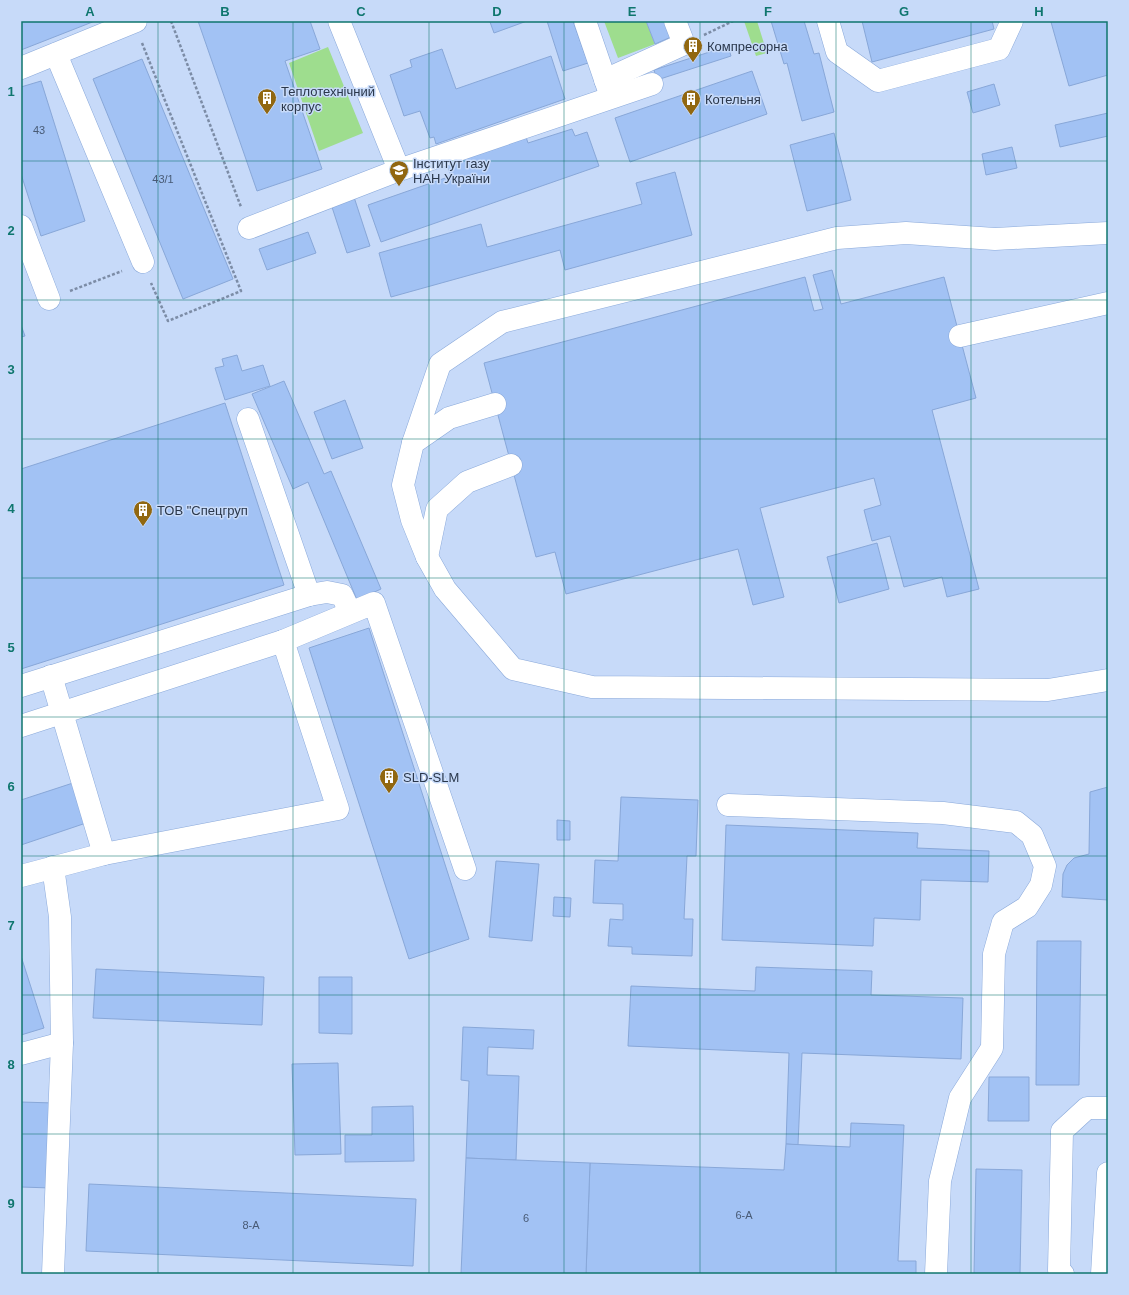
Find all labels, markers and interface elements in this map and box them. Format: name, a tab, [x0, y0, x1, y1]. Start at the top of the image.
text: A	[85, 4, 95, 19]
text: B	[220, 4, 230, 19]
text: C	[356, 4, 366, 19]
text: D	[492, 4, 502, 19]
text: E	[628, 4, 637, 19]
text: F	[764, 4, 772, 19]
text: G	[899, 4, 909, 19]
text: H	[1034, 4, 1044, 19]
building icon: Компресорна	[682, 35, 704, 63]
place label: Компресорна	[707, 39, 789, 54]
text: 1	[7, 84, 15, 99]
place label: Теплотехнічний корпус	[281, 84, 375, 114]
building icon: Теплотехнічний корпус	[256, 87, 278, 115]
building icon: Котельня	[680, 88, 702, 116]
place label: Котельня	[705, 92, 761, 107]
house number: 43	[33, 124, 45, 136]
place label: Інститут газу НАН України	[413, 156, 490, 186]
school or university icon: Інститут газу НАН України	[388, 159, 410, 187]
house number: 43/1	[152, 173, 174, 185]
text: 2	[7, 223, 15, 238]
text: 3	[7, 362, 15, 377]
building icon: ТОВ "Спецгруп	[132, 499, 154, 527]
text: 4	[7, 501, 15, 516]
place label: ТОВ "Спецгруп	[157, 503, 248, 518]
text: 5	[7, 640, 15, 655]
building icon: SLD-SLM	[378, 766, 400, 794]
place label: SLD-SLM	[403, 770, 459, 785]
text: 6	[7, 779, 15, 794]
text: 7	[7, 918, 15, 933]
text: 8	[7, 1057, 15, 1072]
text: 9	[7, 1196, 15, 1211]
house number: 6-А	[735, 1209, 753, 1221]
house number: 6	[523, 1212, 529, 1224]
house number: 8-А	[242, 1219, 260, 1231]

